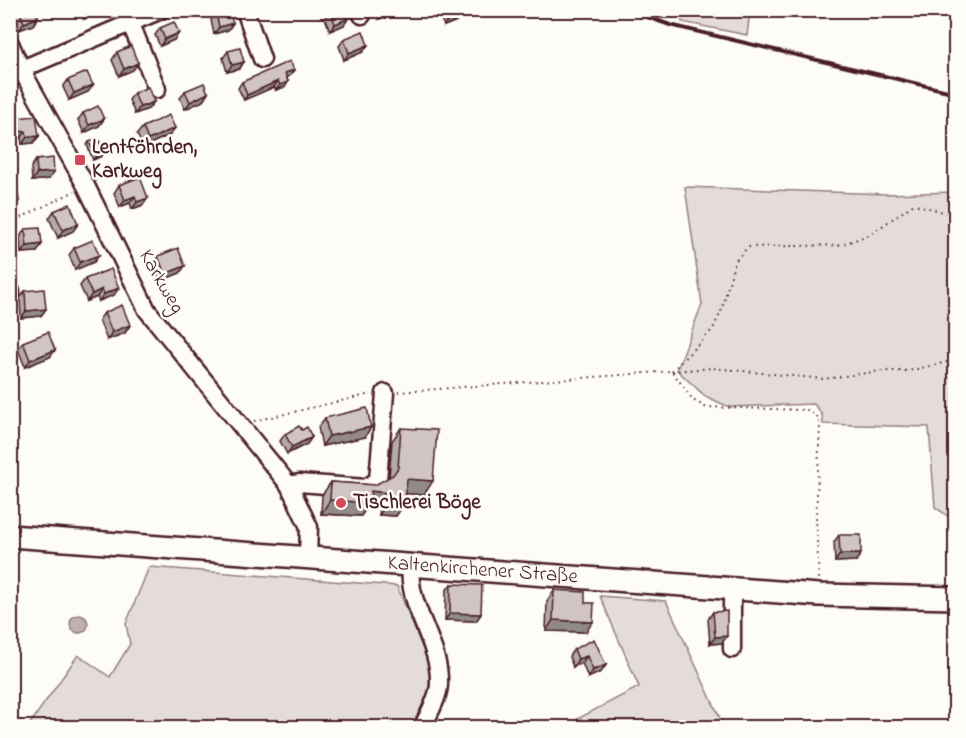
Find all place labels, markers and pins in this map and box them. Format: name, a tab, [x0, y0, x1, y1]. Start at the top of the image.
place label: Lentföhrden, Karkweg	[92, 133, 197, 189]
marker: Lentföhrden, Karkweg	[73, 153, 87, 167]
place label: Tischlerei Böge	[353, 488, 481, 520]
marker: Tischlerei Böge	[334, 496, 348, 510]

